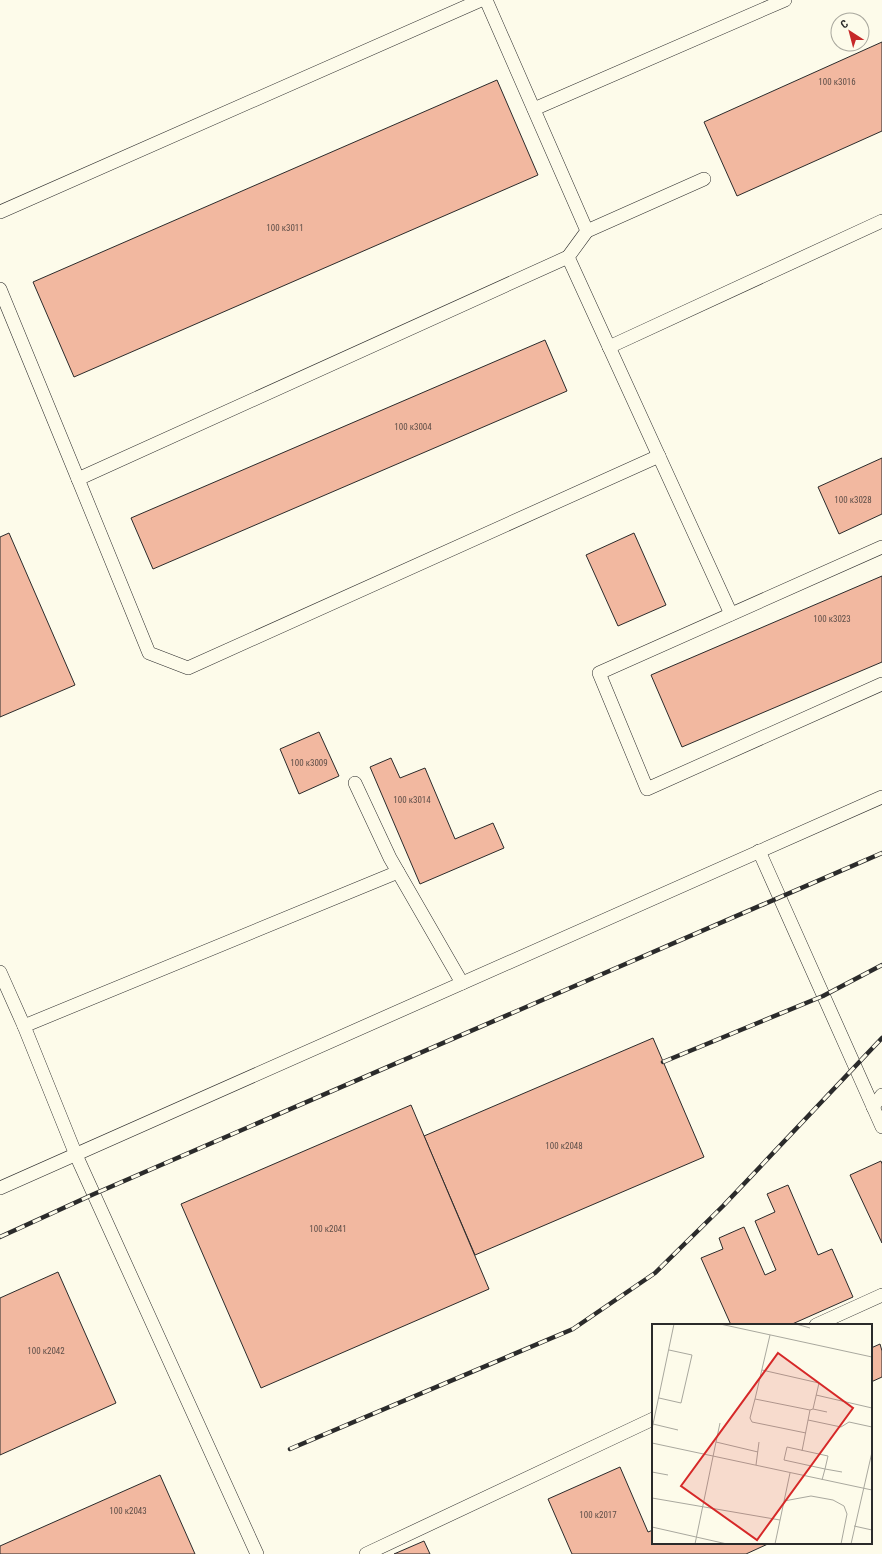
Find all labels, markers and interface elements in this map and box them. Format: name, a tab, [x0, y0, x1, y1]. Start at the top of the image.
north arrow	[830, 12, 870, 52]
text: С	[838, 17, 851, 31]
house number: 100 к3016	[818, 77, 856, 87]
house number: 100 к3011	[266, 223, 304, 233]
house number: 100 к3004	[394, 422, 432, 432]
house number: 100 к3028	[834, 495, 872, 505]
house number: 100 к3023	[813, 614, 851, 624]
house number: 100 к3009	[290, 758, 328, 768]
house number: 100 к3014	[393, 795, 431, 805]
house number: 100 к2048	[545, 1141, 583, 1151]
house number: 100 к2041	[309, 1224, 347, 1234]
inset map	[652, 1324, 872, 1544]
house number: 100 к2042	[27, 1346, 65, 1356]
house number: 100 к2043	[109, 1506, 147, 1516]
house number: 100 к2017	[579, 1510, 617, 1520]

